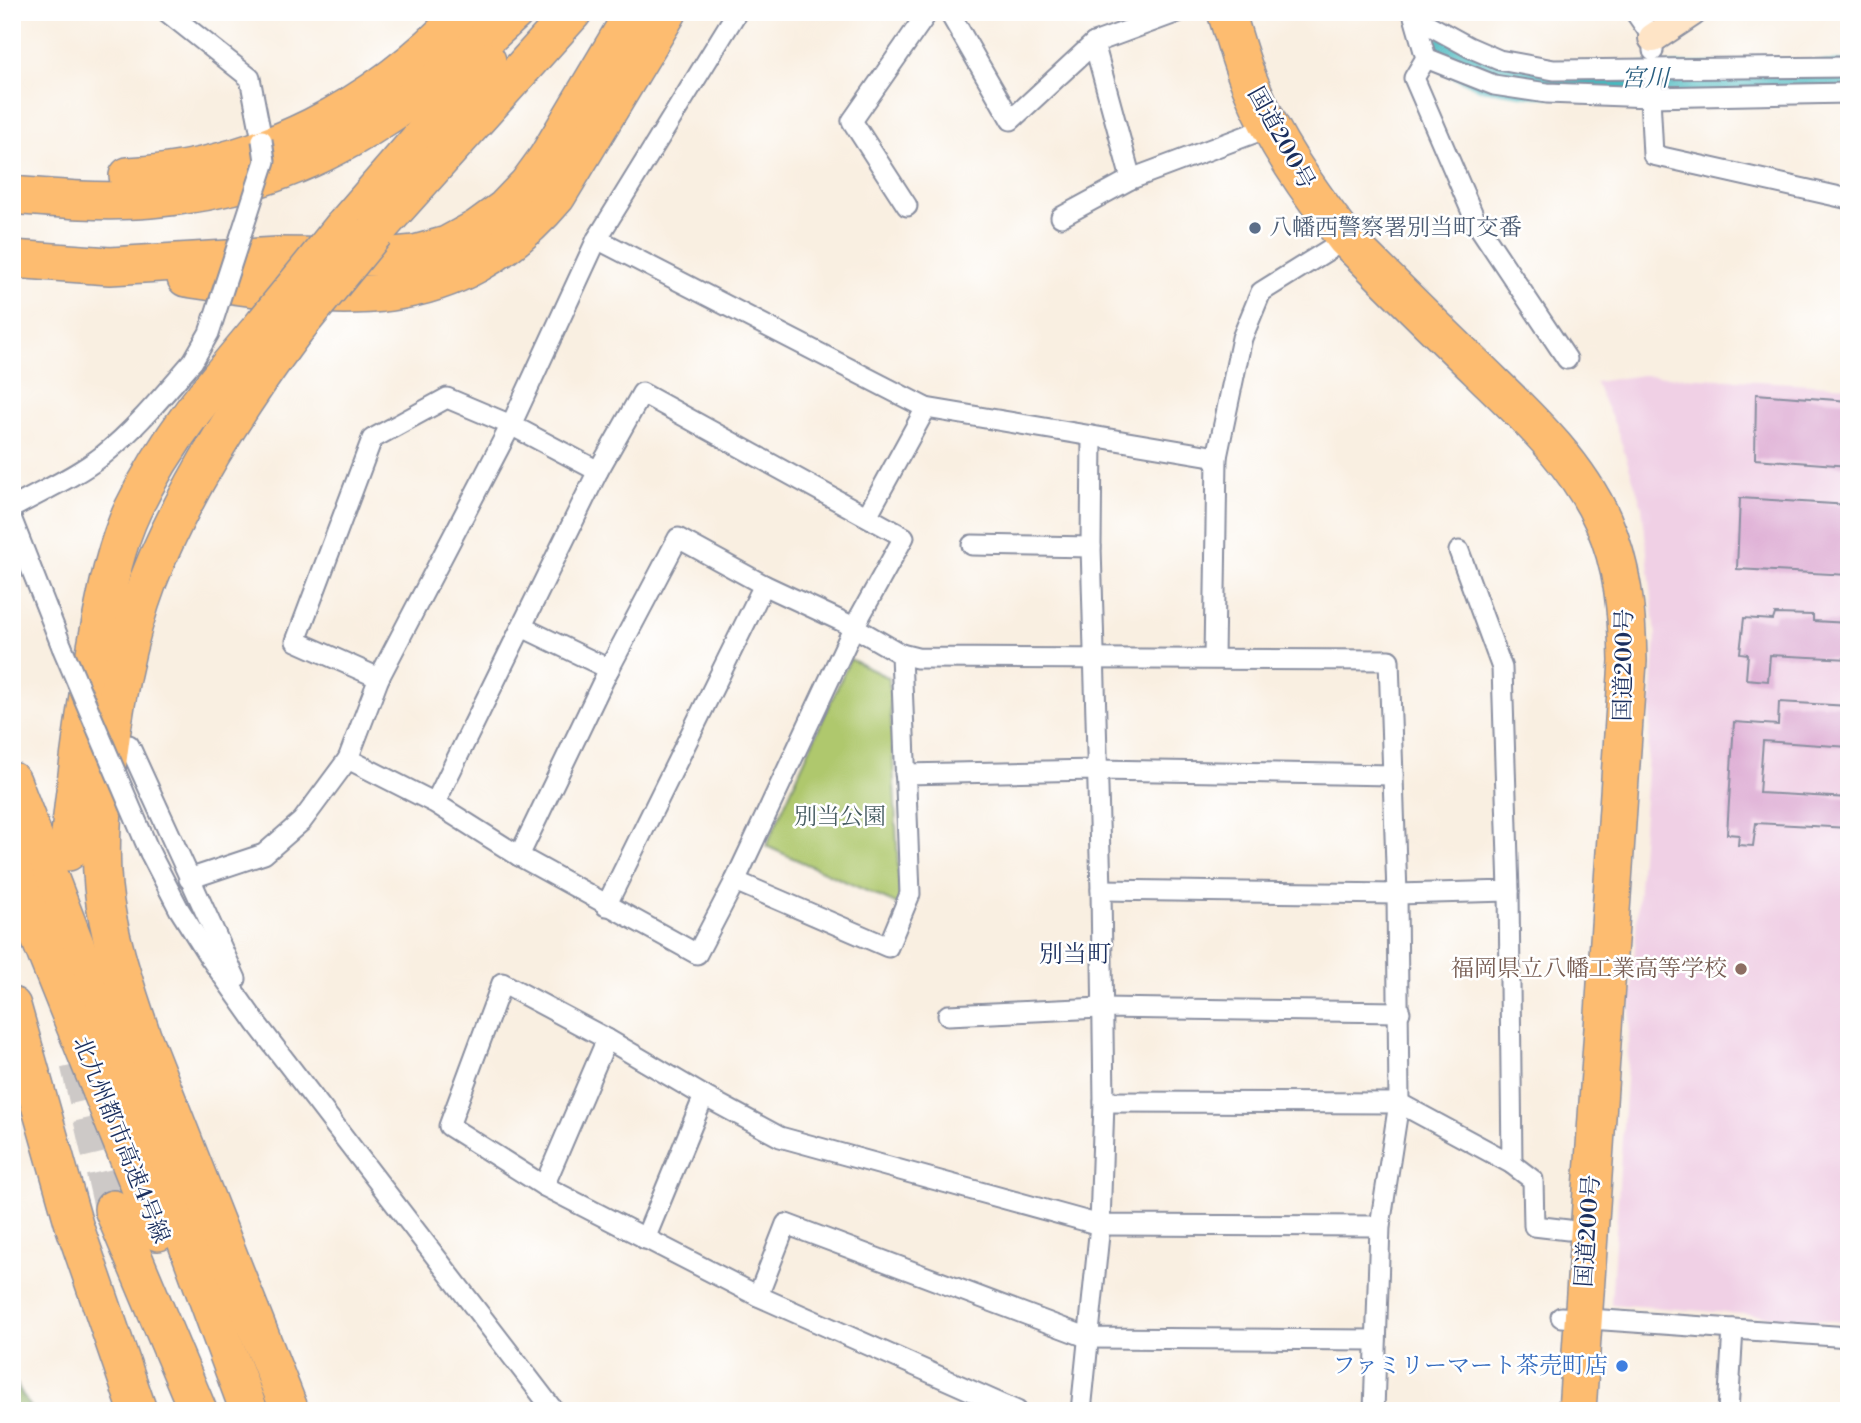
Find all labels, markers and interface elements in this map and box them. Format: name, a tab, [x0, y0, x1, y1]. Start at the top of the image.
water label: 宮川	[1621, 64, 1672, 94]
street label: 国道200号	[1241, 82, 1321, 194]
place label: 八幡西警察署別当町交番	[1269, 214, 1522, 242]
marker: 八幡西警察署別当町交番	[1247, 220, 1263, 236]
street label: 国道200号	[1609, 608, 1639, 722]
park label: 別当公園	[794, 803, 886, 831]
district label: 別当町	[1039, 940, 1111, 970]
place label: 福岡県立八幡工業高等学校	[1451, 955, 1727, 983]
marker: 福岡県立八幡工業高等学校	[1733, 961, 1749, 977]
street label: 北九州都市高速4号線	[67, 1032, 175, 1248]
street label: 国道200号	[1570, 1174, 1606, 1288]
place label: ファミリーマート茶売町店	[1332, 1352, 1608, 1380]
marker: ファミリーマート茶売町店	[1614, 1358, 1630, 1374]

